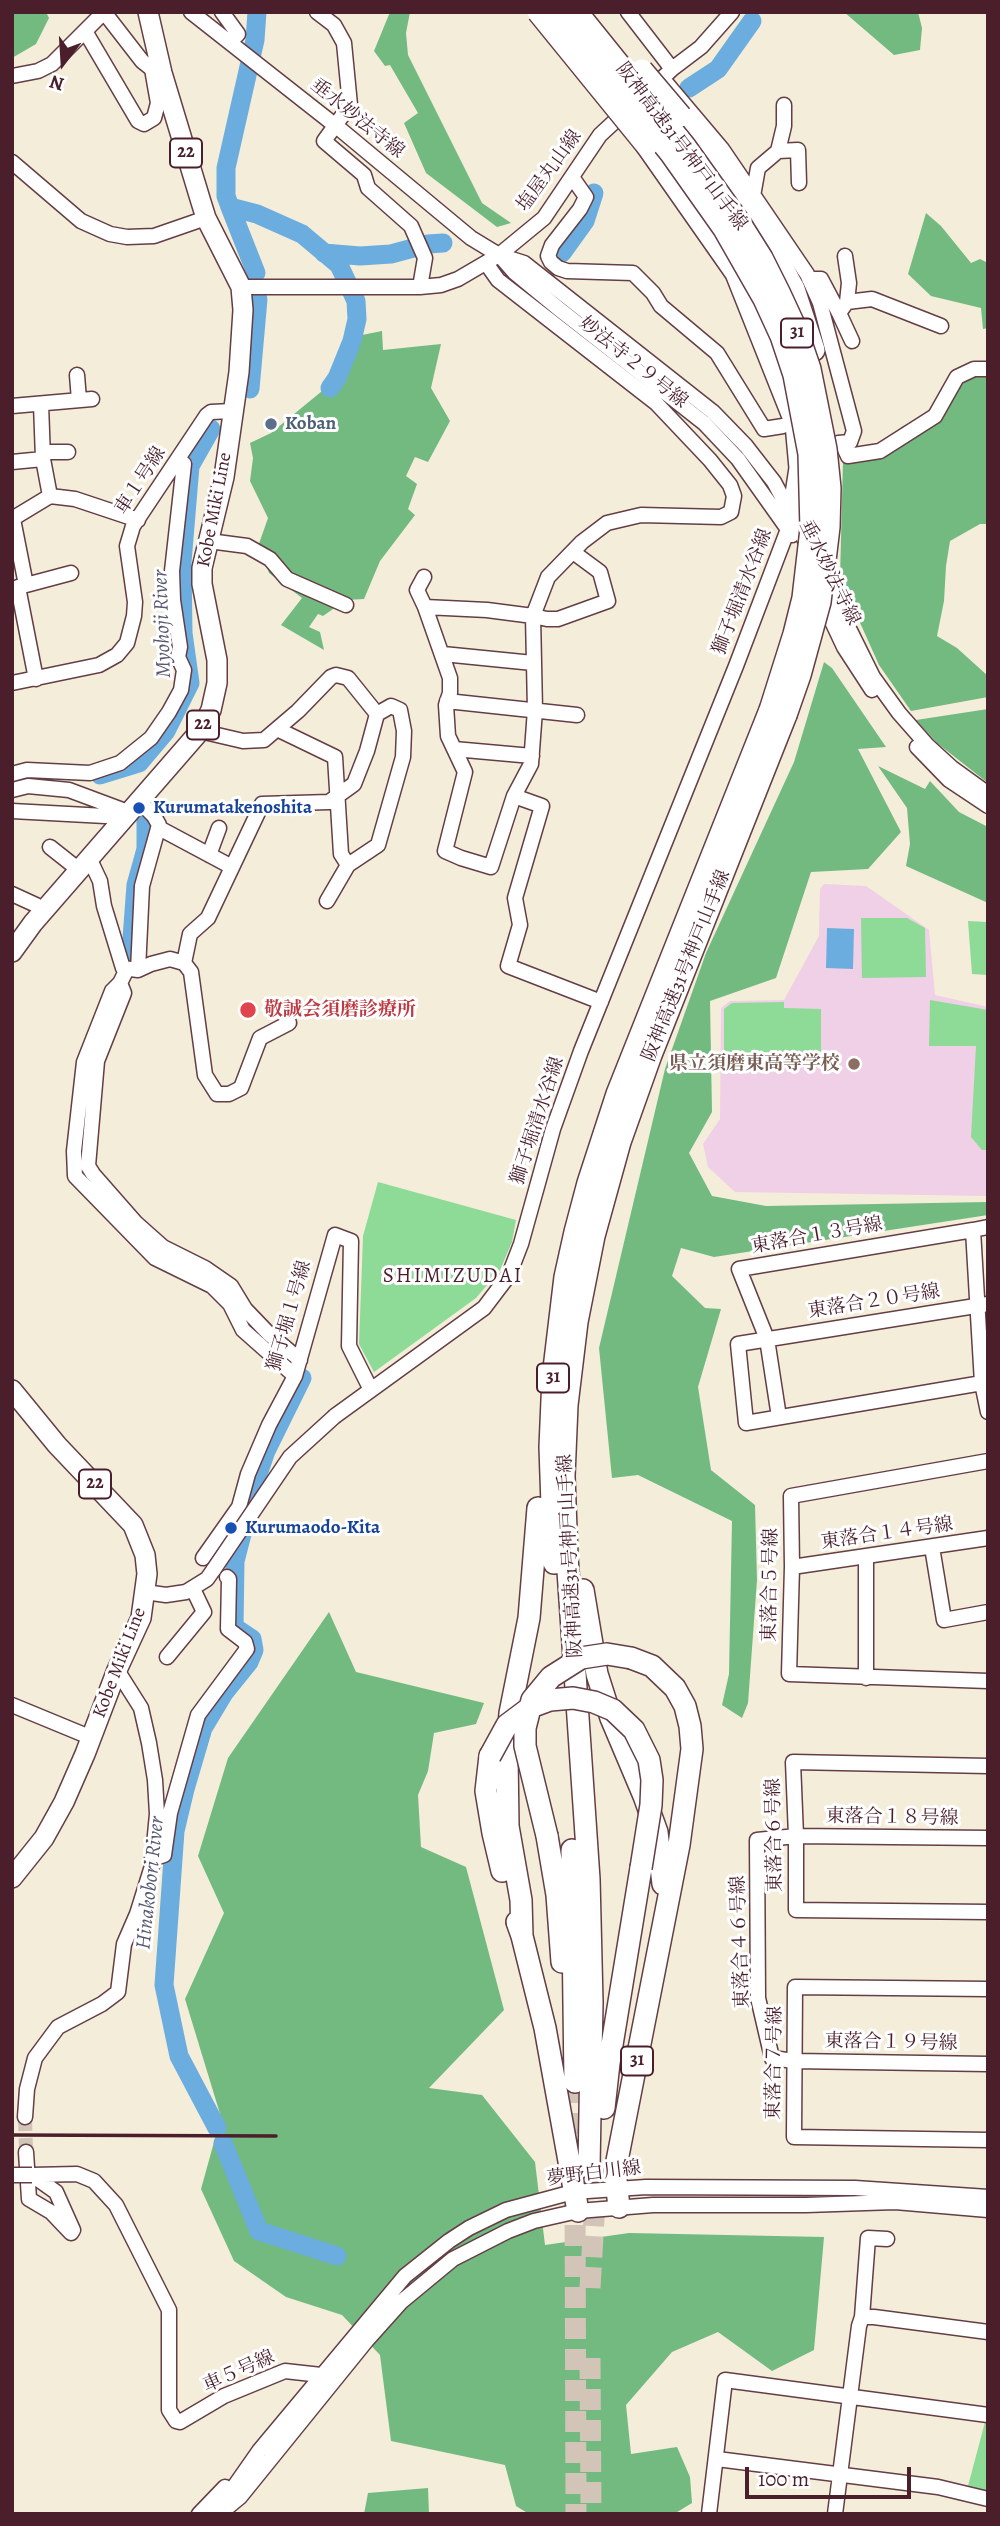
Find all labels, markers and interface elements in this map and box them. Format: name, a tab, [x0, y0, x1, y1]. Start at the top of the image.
north arrow	[28, 28, 98, 98]
street label: 阪神高速31号神戸山手線	[610, 59, 752, 235]
text: N	[46, 69, 67, 98]
street label: 垂水妙法寺線	[306, 74, 408, 164]
street label: 塩屋丸山線	[513, 126, 587, 216]
road number: 22	[170, 138, 202, 168]
street label: 妙法寺２９号線	[574, 312, 692, 414]
road number: 31	[781, 318, 813, 348]
place label: Koban	[285, 413, 336, 435]
marker: Koban	[263, 416, 279, 432]
street label: 車１号線	[111, 443, 171, 519]
street label: Kobe Miki Line	[193, 451, 237, 569]
street label: 垂水妙法寺線	[794, 517, 864, 629]
street label: 獅子堀清水谷線	[709, 526, 777, 658]
water label: Myohoji River	[149, 570, 177, 678]
road number: 22	[187, 710, 219, 740]
place label: Kurumatakenoshita	[153, 797, 312, 819]
marker: Kurumatakenoshita	[131, 800, 147, 816]
street label: 阪神高速31号神戸山手線	[638, 867, 736, 1065]
place label: 敬誠会須磨診療所	[264, 999, 416, 1021]
marker: 敬誠会須磨診療所	[238, 1000, 258, 1020]
place label: 県立須磨東高等学校	[669, 1053, 840, 1075]
street label: 獅子堀清水谷線	[507, 1054, 569, 1188]
marker: 県立須磨東高等学校	[846, 1056, 862, 1072]
street label: 東落合１３号線	[750, 1213, 884, 1259]
street label: 獅子堀１号線	[263, 1258, 317, 1374]
district label: SHIMIZUDAI	[384, 1264, 522, 1290]
street label: 東落合２０号線	[807, 1280, 941, 1324]
road number: 31	[537, 1364, 569, 1392]
street label: 阪神高速31号神戸山手線	[554, 1453, 588, 1659]
road number: 22	[79, 1470, 111, 1498]
street label: 東落合１４号線	[820, 1513, 954, 1555]
place label: Kurumaodo-Kita	[245, 1517, 380, 1539]
marker: Kurumaodo-Kita	[223, 1520, 239, 1536]
street label: 東落合５号線	[759, 1528, 783, 1642]
street label: Kobe Miki Line	[88, 1605, 152, 1721]
street label: 東落合６号線	[763, 1778, 787, 1892]
street label: 東落合１８号線	[825, 1805, 959, 1831]
water label: Hinakobori River	[131, 1815, 171, 1951]
street label: 東落合４６号線	[727, 1875, 755, 2009]
street label: 東落合７号線	[763, 2006, 787, 2120]
street label: 東落合１９号線	[824, 2030, 958, 2056]
road number: 31	[621, 2047, 653, 2076]
street label: 夢野白川線	[545, 2157, 643, 2191]
street label: 車５号線	[200, 2346, 278, 2398]
scale bar	[748, 2452, 914, 2496]
text: 100 m	[758, 2465, 809, 2493]

